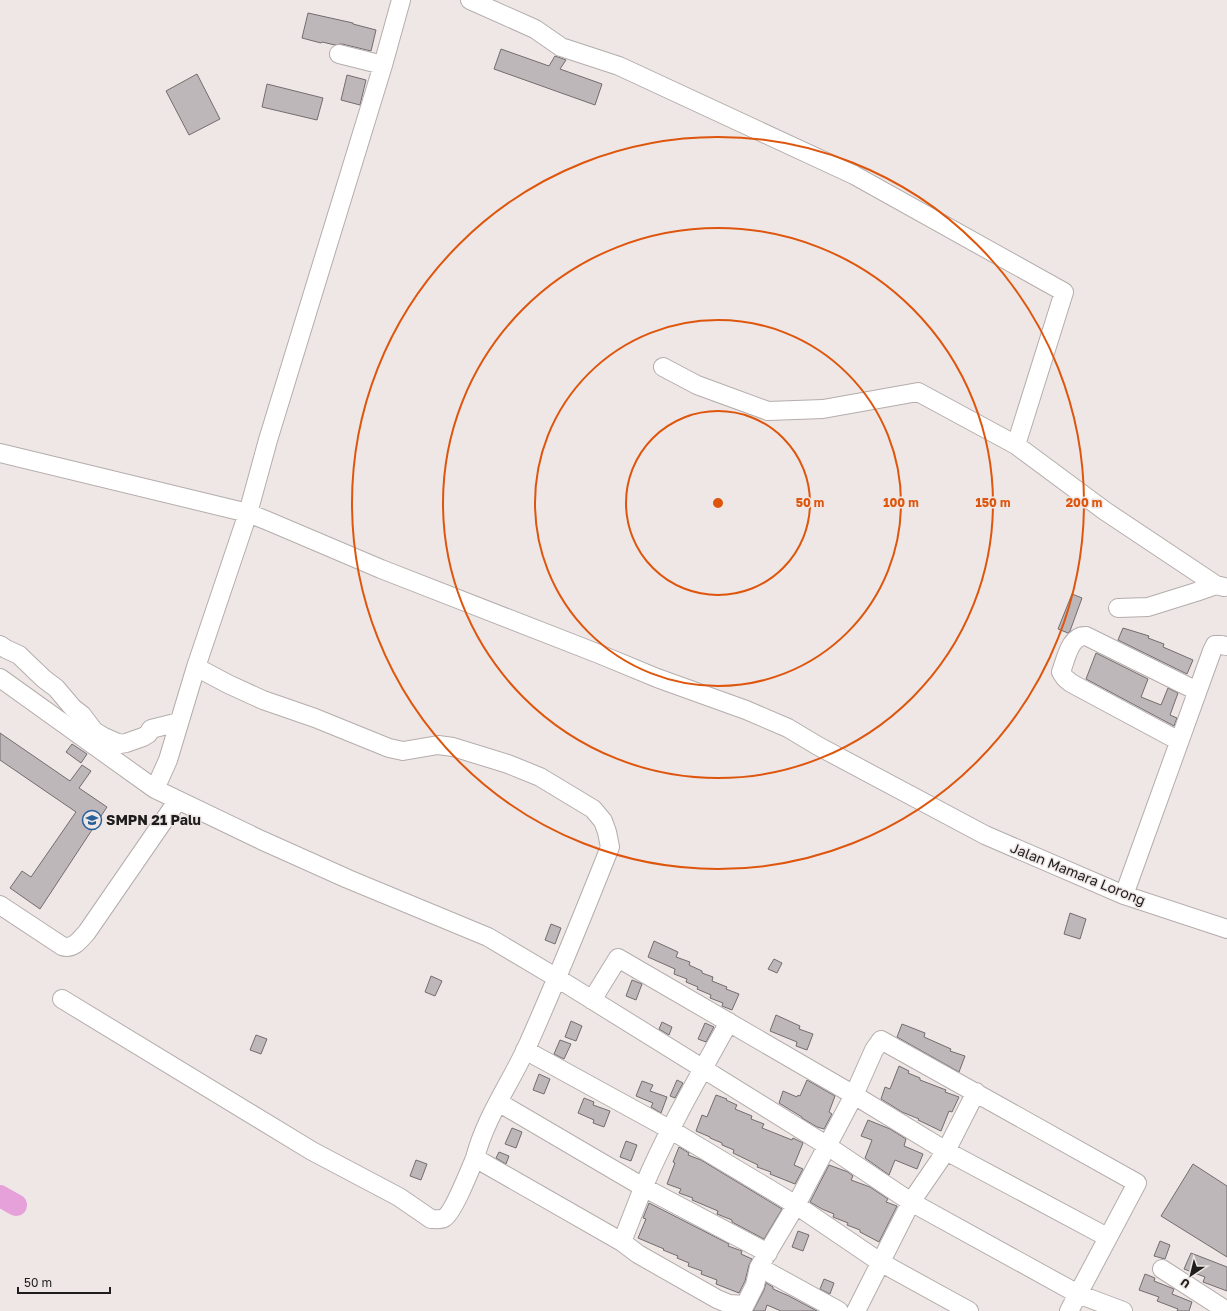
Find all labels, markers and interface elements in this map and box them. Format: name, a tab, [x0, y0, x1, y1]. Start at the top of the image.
text: 50 m	[796, 495, 824, 510]
text: 100 m	[883, 495, 919, 510]
text: 150 m	[976, 495, 1010, 510]
text: 200 m	[1066, 495, 1102, 510]
centre of rings	[711, 496, 725, 510]
school or university icon: SMPN 21 Palu	[81, 809, 103, 831]
place label: SMPN 21 Palu	[106, 811, 201, 828]
street label: Jalan Mamara Lorong	[1008, 839, 1148, 908]
north arrow	[1171, 1255, 1211, 1295]
scale bar	[18, 1269, 110, 1295]
text: 50 m	[24, 1275, 52, 1290]
text: U	[1178, 1276, 1192, 1291]

